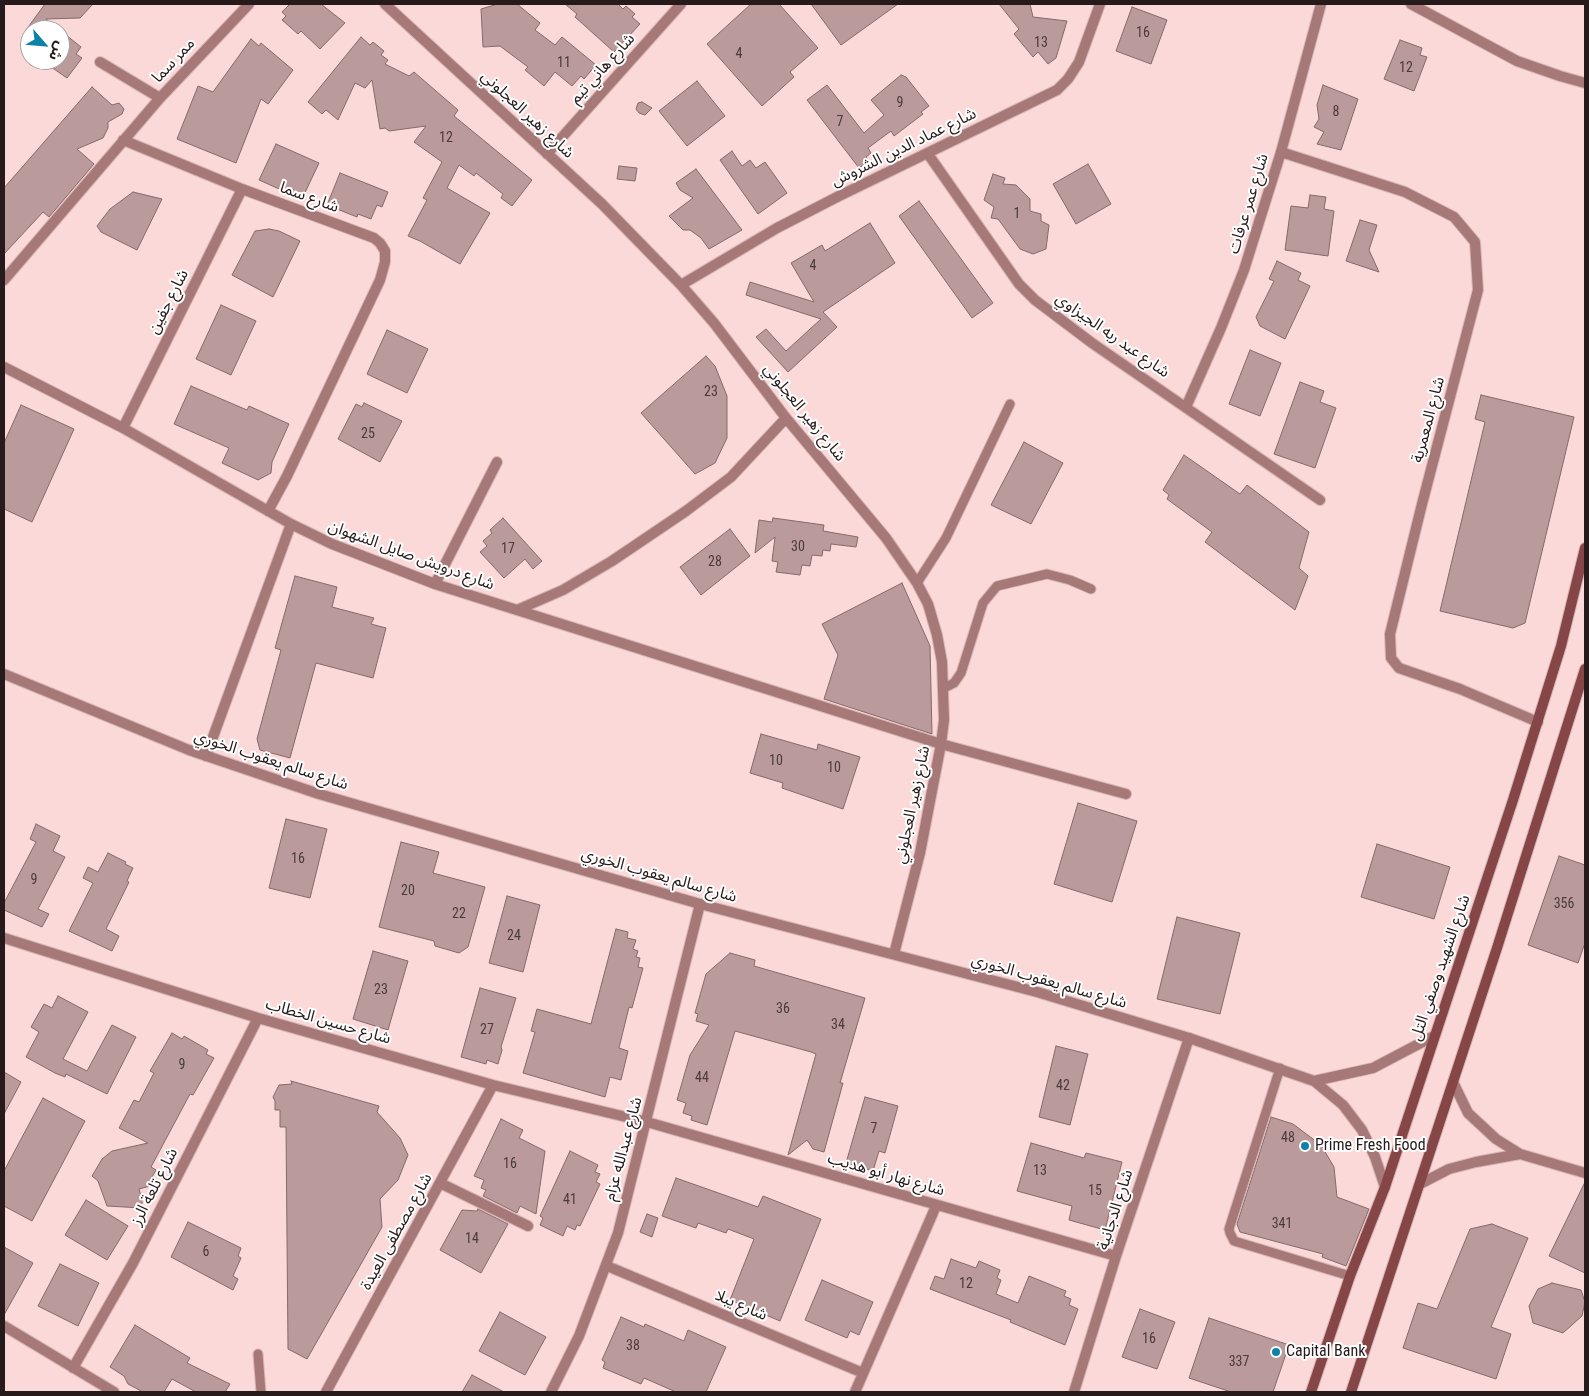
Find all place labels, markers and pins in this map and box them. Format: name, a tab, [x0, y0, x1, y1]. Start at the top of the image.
place label: Prime Fresh Food	[1315, 1136, 1426, 1156]
marker: Prime Fresh Food	[1299, 1140, 1311, 1152]
place label: Capital Bank	[1286, 1342, 1365, 1362]
marker: Capital Bank	[1270, 1346, 1282, 1358]

